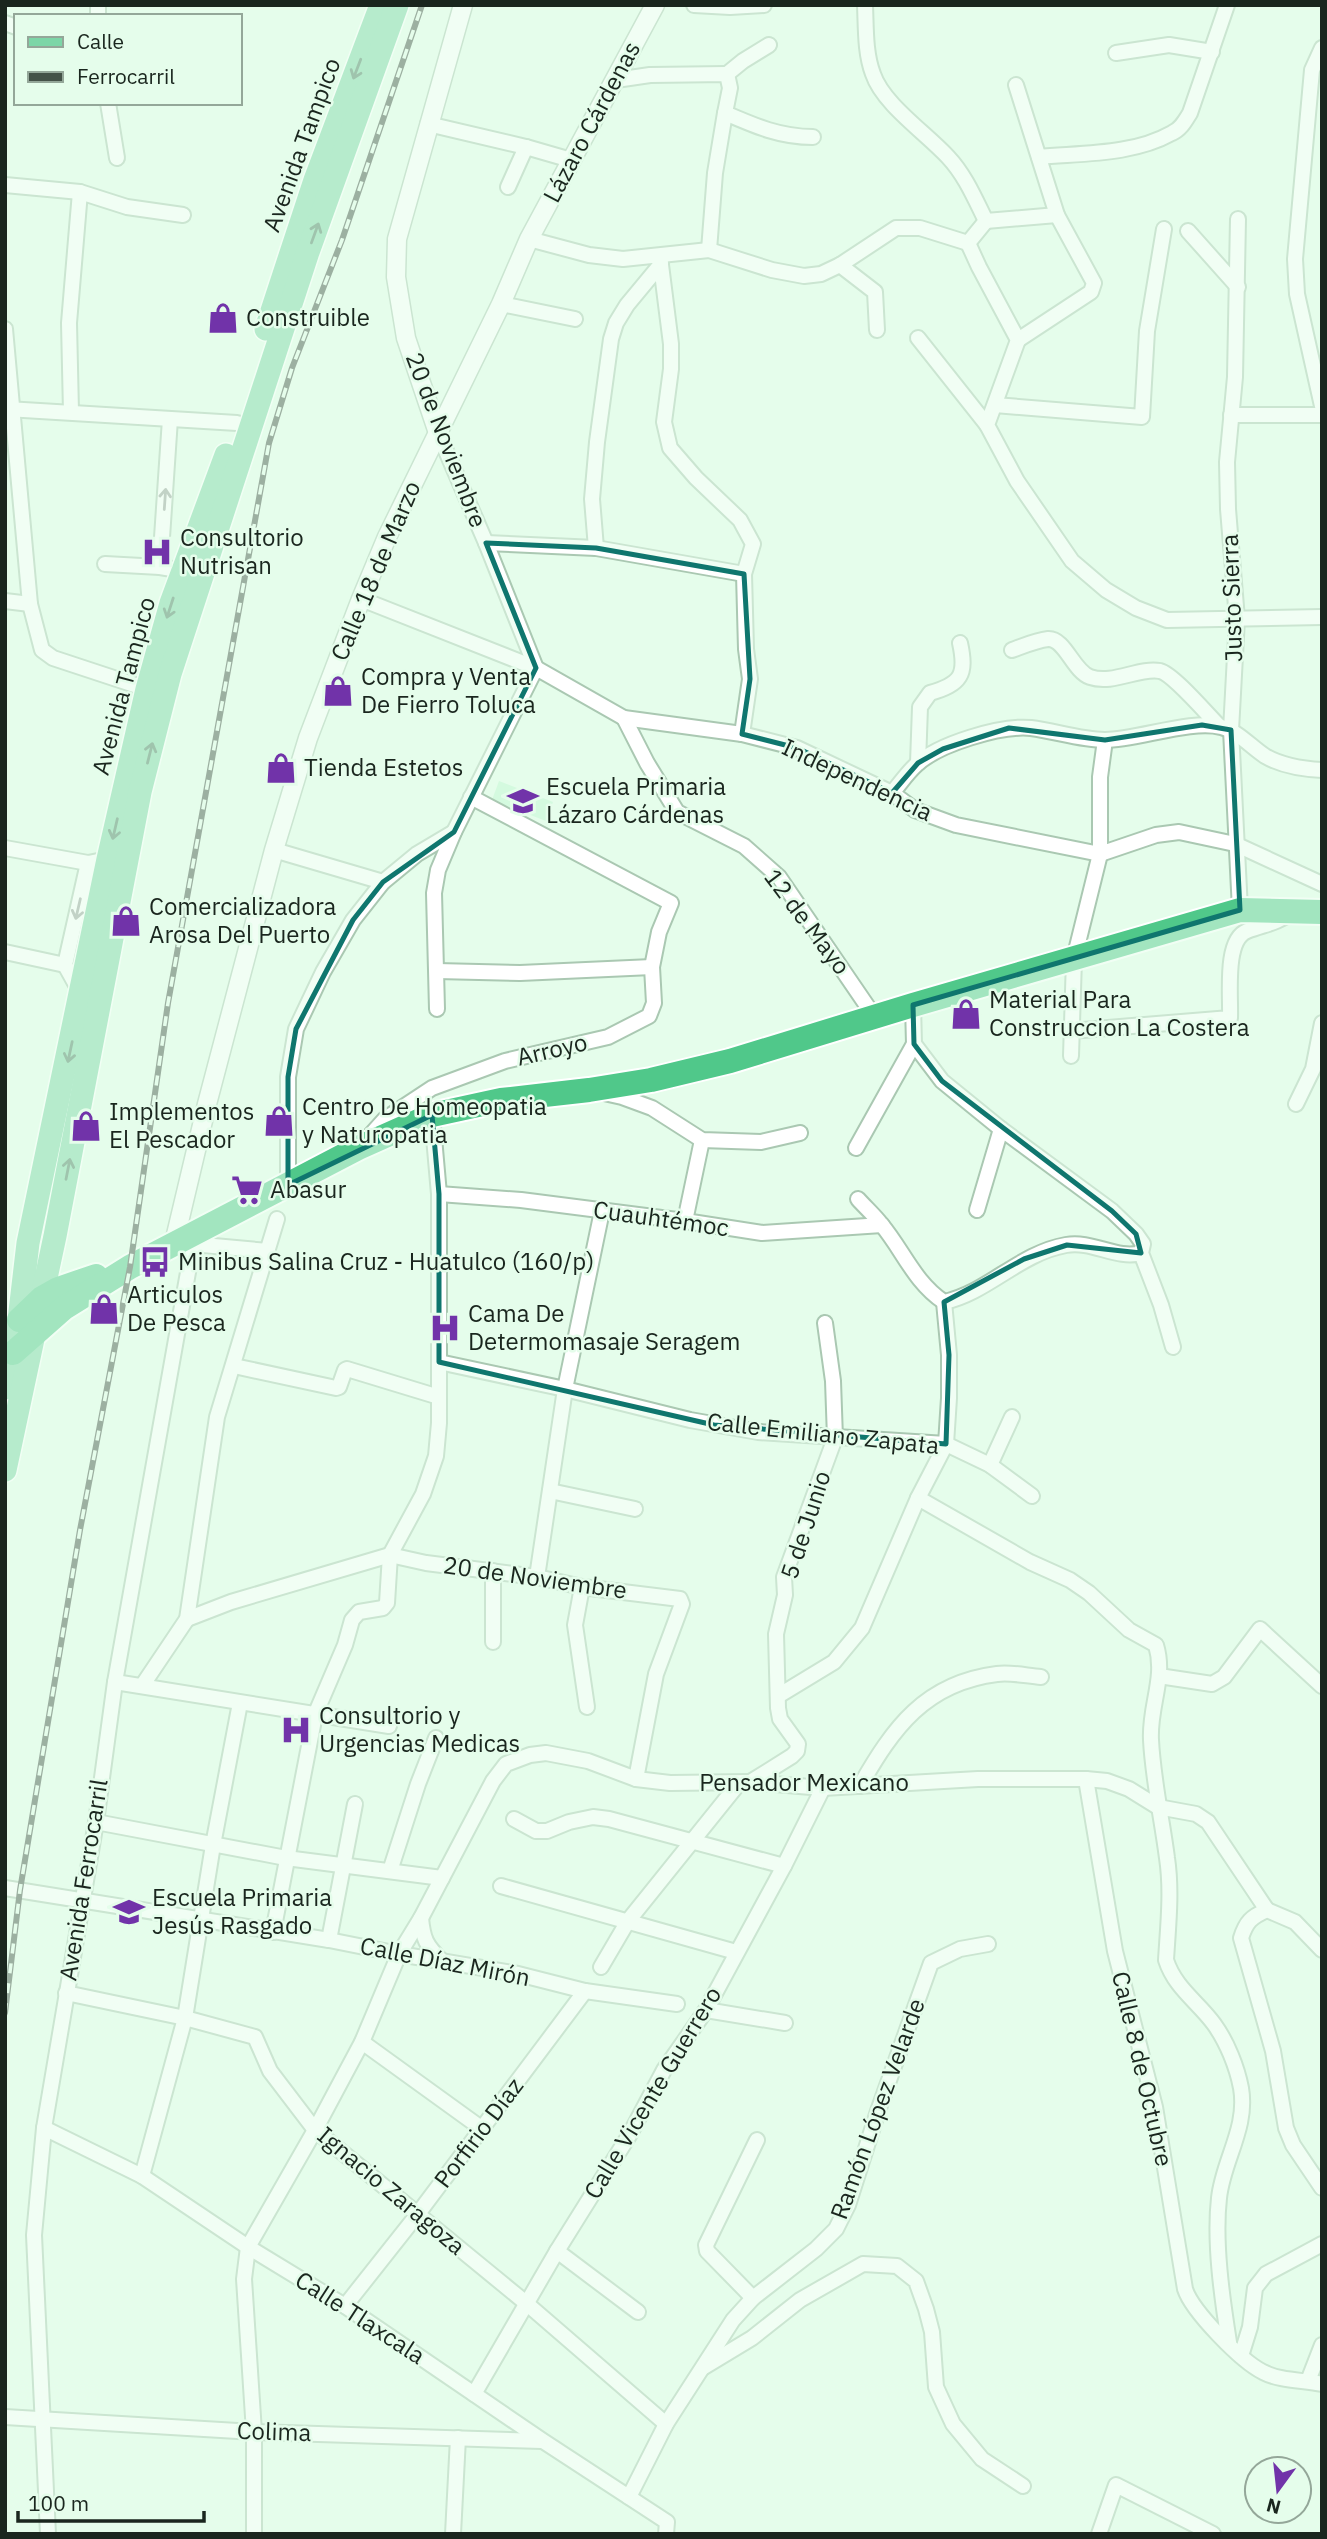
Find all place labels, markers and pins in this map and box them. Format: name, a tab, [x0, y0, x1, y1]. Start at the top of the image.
shop icon: Construible	[206, 301, 240, 335]
place label: Construible	[246, 301, 370, 333]
place label: Consultorio Nutrisan	[180, 521, 304, 581]
hospital icon: Consultorio Nutrisan	[140, 535, 174, 569]
place label: Compra y Venta De Fierro Toluca	[361, 660, 536, 720]
shop icon: Compra y Venta De Fierro Toluca	[321, 674, 355, 708]
shop icon: Tienda Estetos	[264, 751, 298, 785]
place label: Tienda Estetos	[304, 751, 463, 783]
place label: Escuela Primaria Lázaro Cárdenas	[546, 770, 726, 830]
school or university icon: Escuela Primaria Lázaro Cárdenas	[506, 784, 540, 818]
place label: Comercializadora Arosa Del Puerto	[149, 890, 337, 950]
shop icon: Comercializadora Arosa Del Puerto	[109, 904, 143, 938]
place label: Material Para Construccion La Costera	[989, 983, 1250, 1043]
shop icon: Material Para Construccion La Costera	[949, 997, 983, 1031]
place label: Centro De Homeopatia y Naturopatia	[302, 1090, 547, 1150]
place label: Implementos El Pescador	[109, 1095, 254, 1155]
shop icon: Centro De Homeopatia y Naturopatia	[262, 1104, 296, 1138]
shop icon: Implementos El Pescador	[69, 1109, 103, 1143]
supermarket icon: Abasur	[230, 1173, 264, 1207]
place label: Abasur	[270, 1173, 346, 1205]
bus stop icon: Minibus Salina Cruz - Huatulco (160/p)	[138, 1245, 172, 1279]
place label: Minibus Salina Cruz - Huatulco (160/p)	[178, 1245, 594, 1277]
place label: Articulos De Pesca	[127, 1278, 226, 1338]
shop icon: Articulos De Pesca	[87, 1292, 121, 1326]
place label: Cama De Determomasaje Seragem	[468, 1297, 740, 1357]
hospital icon: Cama De Determomasaje Seragem	[428, 1311, 462, 1345]
place label: Consultorio y Urgencias Medicas	[319, 1699, 520, 1759]
hospital icon: Consultorio y Urgencias Medicas	[279, 1713, 313, 1747]
place label: Escuela Primaria Jesús Rasgado	[152, 1881, 332, 1941]
school or university icon: Escuela Primaria Jesús Rasgado	[112, 1895, 146, 1929]

